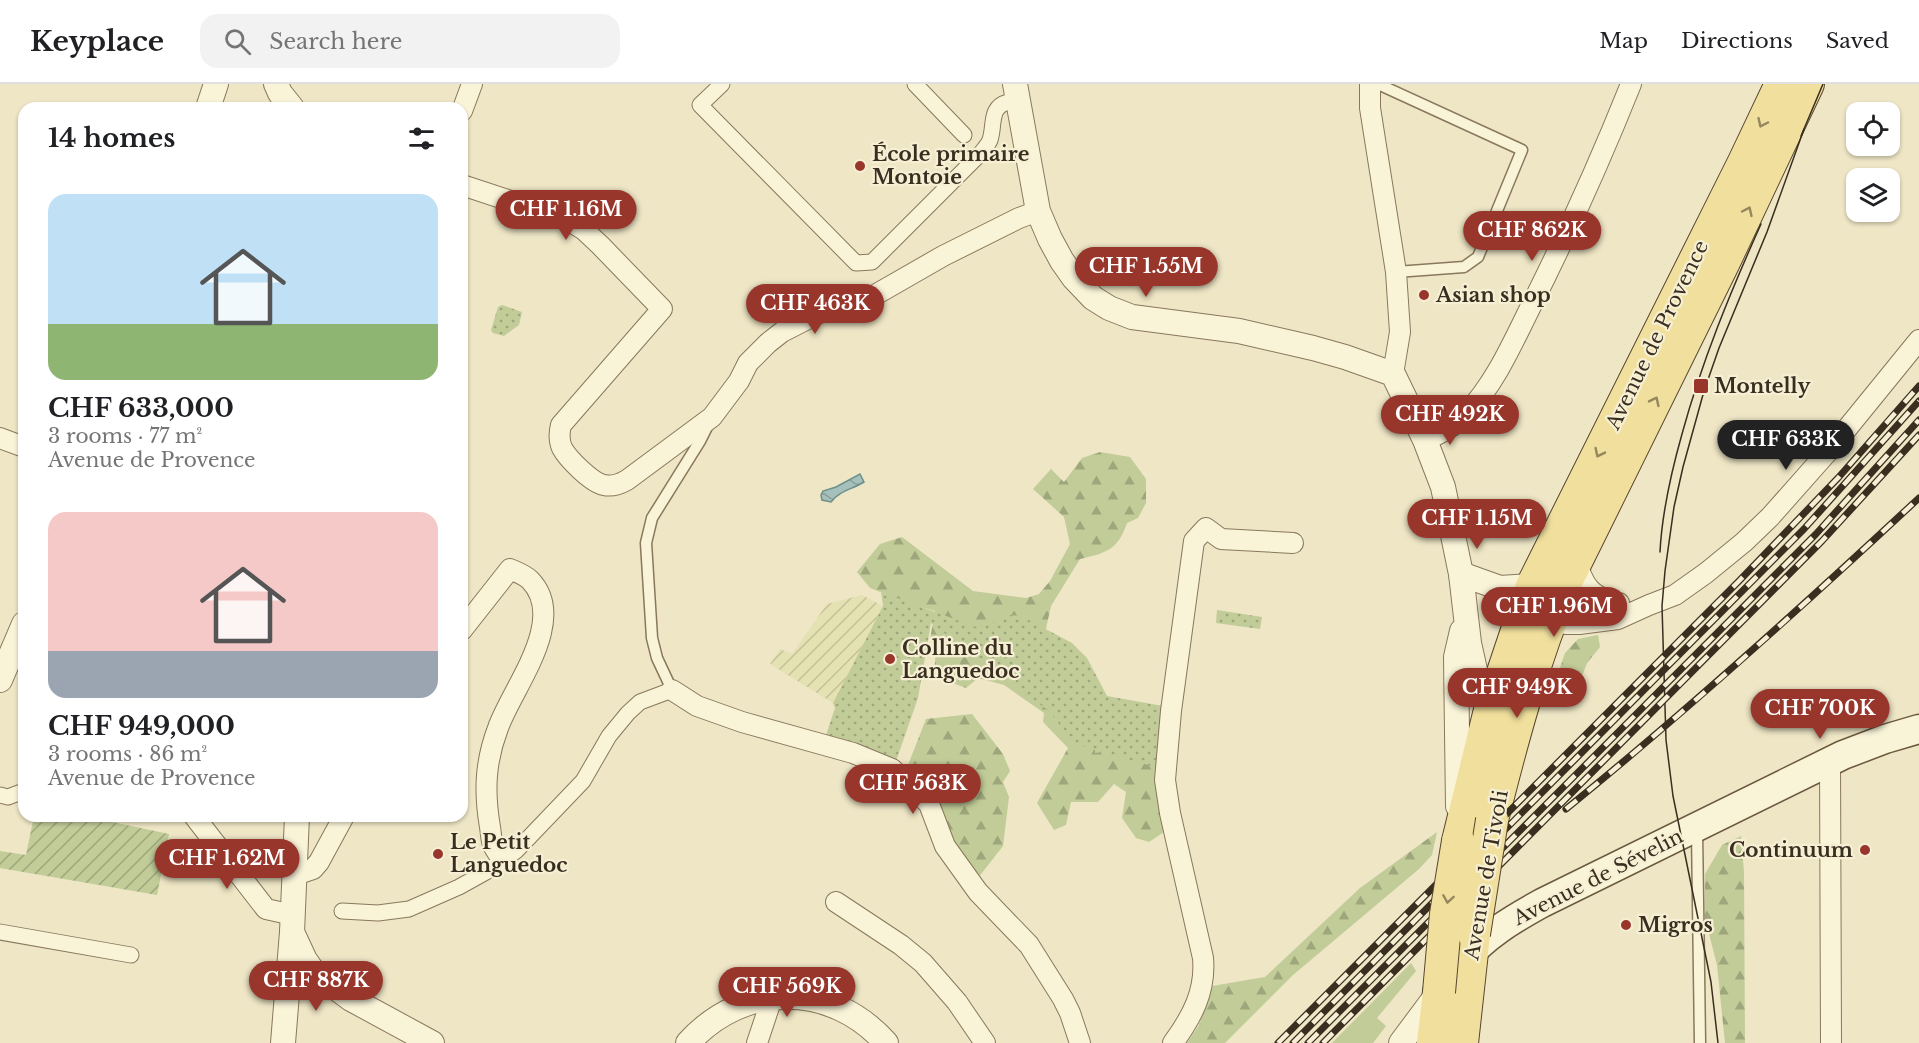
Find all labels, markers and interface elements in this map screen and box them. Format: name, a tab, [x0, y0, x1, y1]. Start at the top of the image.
search box	[200, 14, 620, 68]
text: Keyplace	[30, 24, 164, 59]
icon: search	[221, 25, 254, 58]
text: Search here	[269, 28, 402, 55]
text: Map	[1599, 28, 1648, 54]
text: Directions	[1681, 28, 1793, 54]
text: Saved	[1826, 28, 1889, 54]
map controls	[1846, 102, 1900, 222]
button: locate	[1846, 102, 1900, 156]
one-way arrow	[1758, 116, 1770, 127]
text: 14 homes	[48, 122, 175, 154]
icon: filters	[405, 122, 438, 155]
place label: École primaire Montoie	[872, 141, 1029, 189]
marker: École primaire Montoie	[853, 159, 867, 173]
button: layers	[1846, 168, 1900, 222]
pin: CHF 1.16M	[497, 190, 635, 241]
text: CHF 1.16M	[510, 197, 622, 221]
one-way arrow	[1741, 206, 1753, 217]
pin: CHF 862K	[1470, 211, 1594, 262]
text: CHF 862K	[1477, 218, 1587, 242]
icon: home	[189, 233, 297, 341]
street label: Avenue de Provence	[1600, 236, 1713, 434]
pin: CHF 1.55M	[1077, 247, 1215, 298]
text: CHF 1.55M	[1089, 254, 1203, 278]
place label: Asian shop	[1435, 283, 1551, 307]
pin: CHF 463K	[753, 284, 877, 335]
marker: Asian shop	[1417, 288, 1431, 302]
text: CHF 463K	[760, 291, 870, 315]
place label: Montelly	[1714, 374, 1811, 398]
marker: Montelly	[1692, 377, 1710, 395]
text: CHF 633,000	[48, 392, 234, 424]
pin: CHF 492K	[1388, 395, 1512, 446]
one-way arrow	[1647, 397, 1659, 408]
text: CHF 492K	[1395, 402, 1505, 426]
pin: CHF 633K	[1724, 420, 1848, 471]
text: 3 rooms · 77 m²	[48, 424, 202, 448]
text: CHF 633K	[1731, 427, 1841, 451]
one-way arrow	[1594, 446, 1606, 457]
text: Avenue de Provence	[48, 448, 256, 472]
pin: CHF 1.15M	[1408, 499, 1546, 550]
text: CHF 1.15M	[1421, 506, 1533, 530]
icon: home	[189, 551, 297, 659]
pin: CHF 1.96M	[1485, 587, 1623, 638]
text: CHF 1.96M	[1495, 594, 1613, 618]
place label: Colline du Languedoc	[902, 636, 1020, 683]
marker: Colline du Languedoc	[883, 652, 897, 666]
pin: CHF 949K	[1455, 668, 1579, 719]
text: CHF 949K	[1462, 675, 1572, 699]
pin: CHF 700K	[1758, 689, 1882, 740]
text: CHF 700K	[1765, 696, 1875, 720]
text: CHF 949,000	[48, 710, 235, 742]
text: 3 rooms · 86 m²	[48, 742, 207, 766]
pin: CHF 563K	[851, 764, 975, 815]
text: Avenue de Provence	[48, 766, 256, 790]
text: CHF 563K	[859, 771, 967, 795]
street label: Avenue de Tivoli	[1459, 788, 1513, 963]
street label: Avenue de Sévelin	[1508, 824, 1687, 931]
place label: Le Petit Languedoc	[450, 830, 568, 877]
place label: Continuum	[1729, 838, 1853, 862]
pin: CHF 1.62M	[158, 839, 296, 890]
marker: Continuum	[1858, 843, 1872, 857]
text: CHF 1.62M	[169, 846, 285, 870]
marker: Le Petit Languedoc	[431, 847, 445, 861]
one-way arrow	[1443, 894, 1455, 903]
place label: Migros	[1638, 913, 1713, 937]
marker: Migros	[1619, 918, 1633, 932]
pin: CHF 887K	[254, 961, 378, 1012]
pin: CHF 569K	[725, 967, 849, 1018]
text: CHF 887K	[263, 968, 369, 992]
text: CHF 569K	[732, 974, 842, 998]

